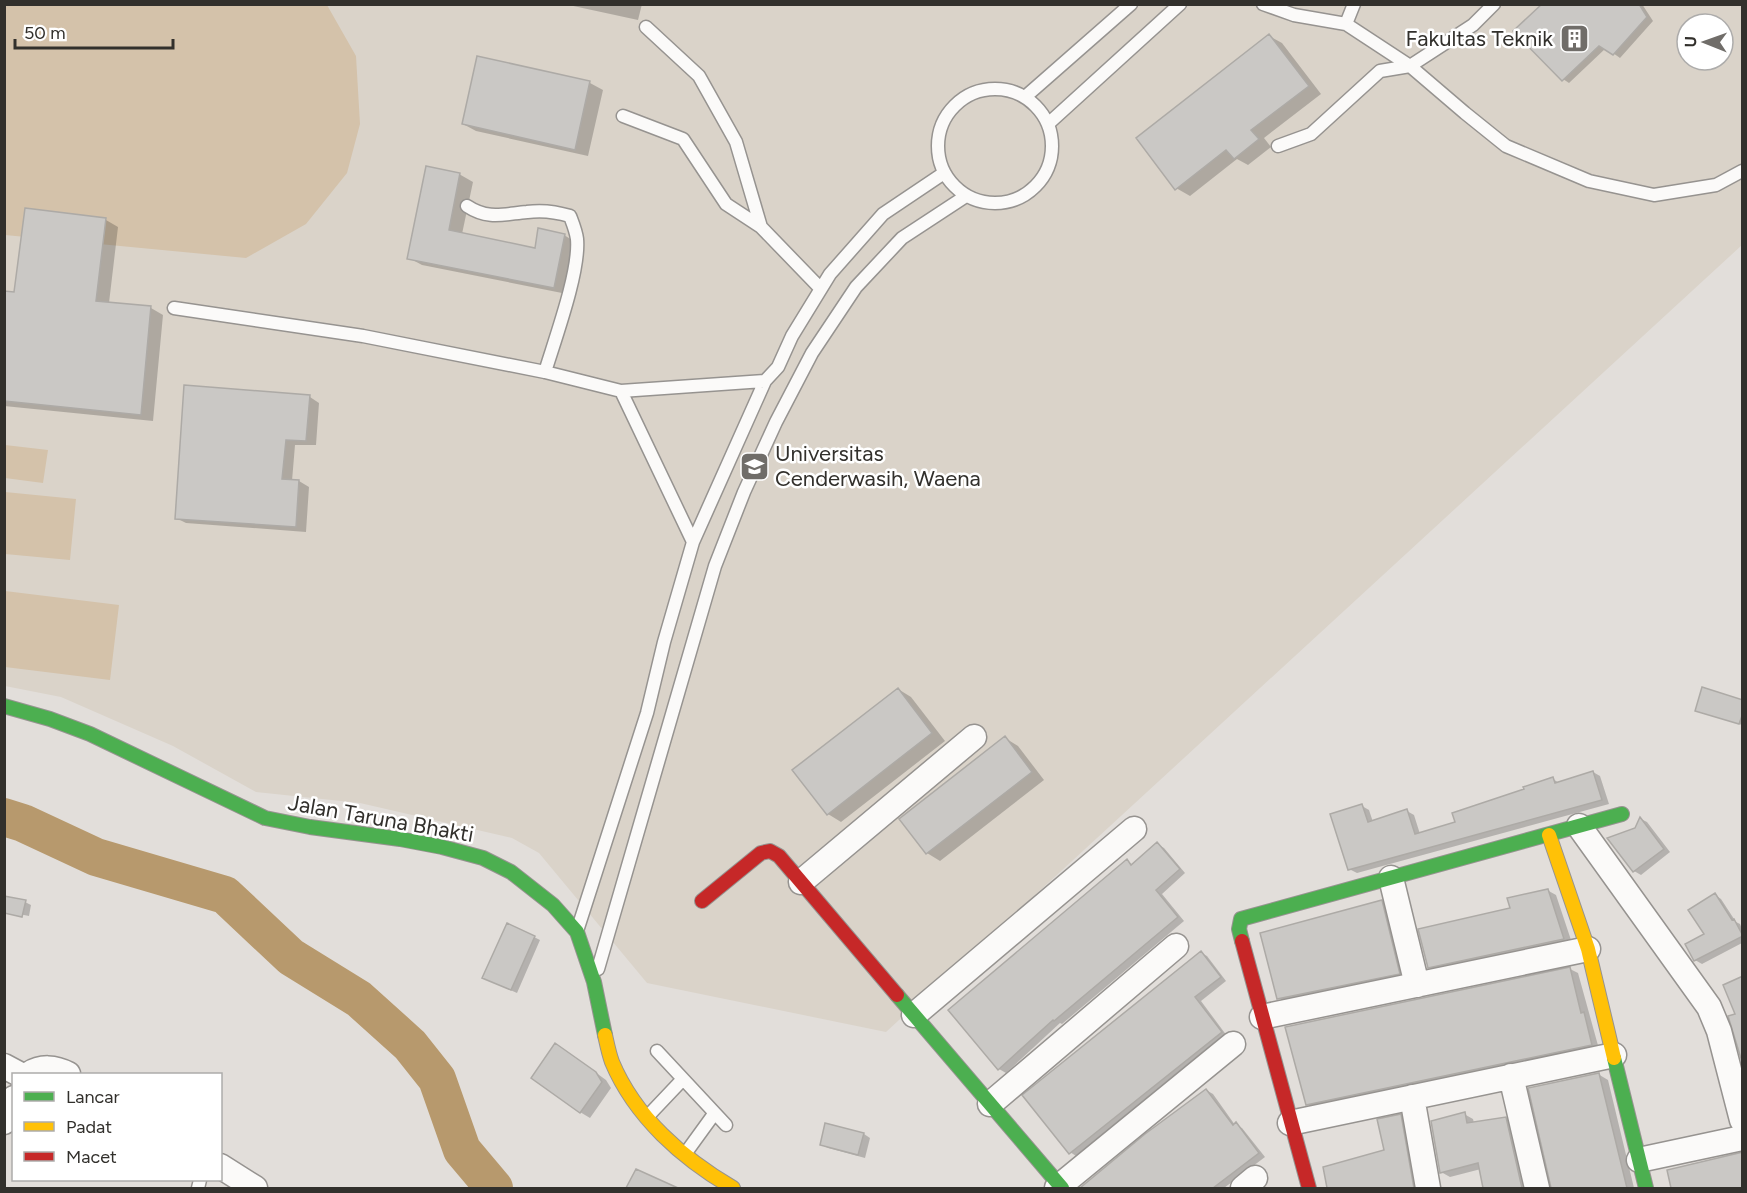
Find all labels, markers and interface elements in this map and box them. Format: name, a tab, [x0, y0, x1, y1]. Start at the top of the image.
scale bar	[15, 12, 172, 50]
north arrow	[1675, 12, 1735, 72]
text: 50 m	[24, 22, 66, 44]
building icon: Fakultas Teknik	[1558, 22, 1590, 54]
place label: Fakultas Teknik	[1405, 25, 1553, 52]
text: U	[1681, 36, 1700, 48]
place label: Universitas Cenderwasih, Waena	[775, 440, 981, 492]
school or university icon: Universitas Cenderwasih, Waena	[738, 450, 770, 482]
street label: Jalan Taruna Bhakti	[286, 789, 476, 848]
legend	[12, 1073, 222, 1181]
text: Lancar	[66, 1086, 120, 1108]
text: Padat	[66, 1116, 112, 1138]
text: Macet	[66, 1146, 117, 1168]

